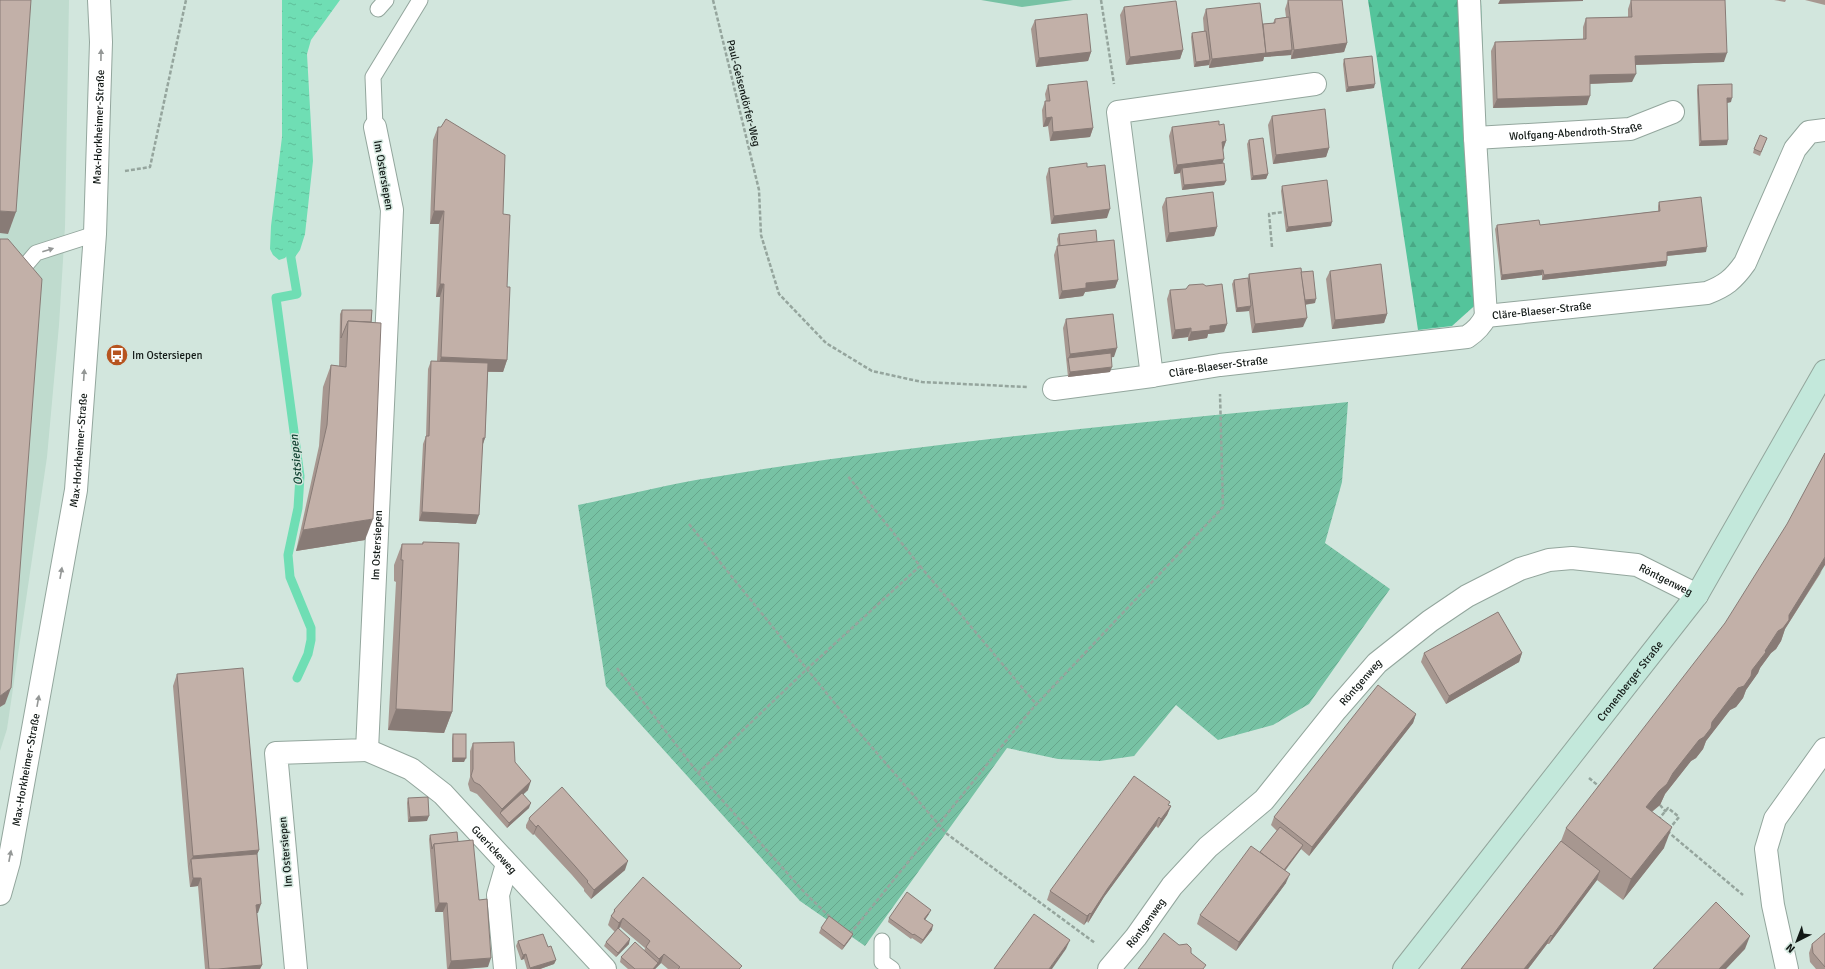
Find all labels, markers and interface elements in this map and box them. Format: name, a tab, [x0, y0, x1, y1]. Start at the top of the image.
street label: Paul-Geisendörfer-Weg	[724, 38, 763, 148]
one-way arrow	[98, 48, 104, 61]
street label: Max-Horkheimer-Straße	[91, 69, 107, 185]
street label: Wolfgang-Abendroth-Straße	[1509, 119, 1644, 143]
street label: Im Ostersiepen	[371, 139, 396, 211]
one-way arrow	[42, 247, 54, 253]
street label: Cläre-Blaeser-Straße	[1491, 299, 1592, 322]
bus stop icon: Im Ostersiepen	[104, 342, 130, 368]
place label: Im Ostersiepen	[132, 349, 202, 362]
street label: Cläre-Blaeser-Straße	[1168, 354, 1269, 380]
one-way arrow	[81, 369, 88, 381]
street label: Max-Horkheimer-Straße	[67, 393, 90, 509]
water label: Ostsiepen	[287, 434, 306, 486]
street label: Im Ostersiepen	[369, 510, 385, 581]
street label: Röntgenweg	[1637, 561, 1695, 599]
one-way arrow	[58, 567, 64, 579]
street label: Cronenberger Straße	[1595, 638, 1666, 724]
street label: Röntgenweg	[1337, 656, 1385, 708]
one-way arrow	[35, 695, 41, 707]
street label: Max-Horkheimer-Straße	[10, 712, 43, 827]
street label: Im Ostersiepen	[276, 816, 295, 888]
street label: Guerickeweg	[468, 823, 519, 877]
one-way arrow	[7, 850, 13, 863]
street label: Röntgenweg	[1124, 896, 1169, 951]
north arrow	[1777, 921, 1817, 961]
text: N	[1783, 941, 1798, 955]

